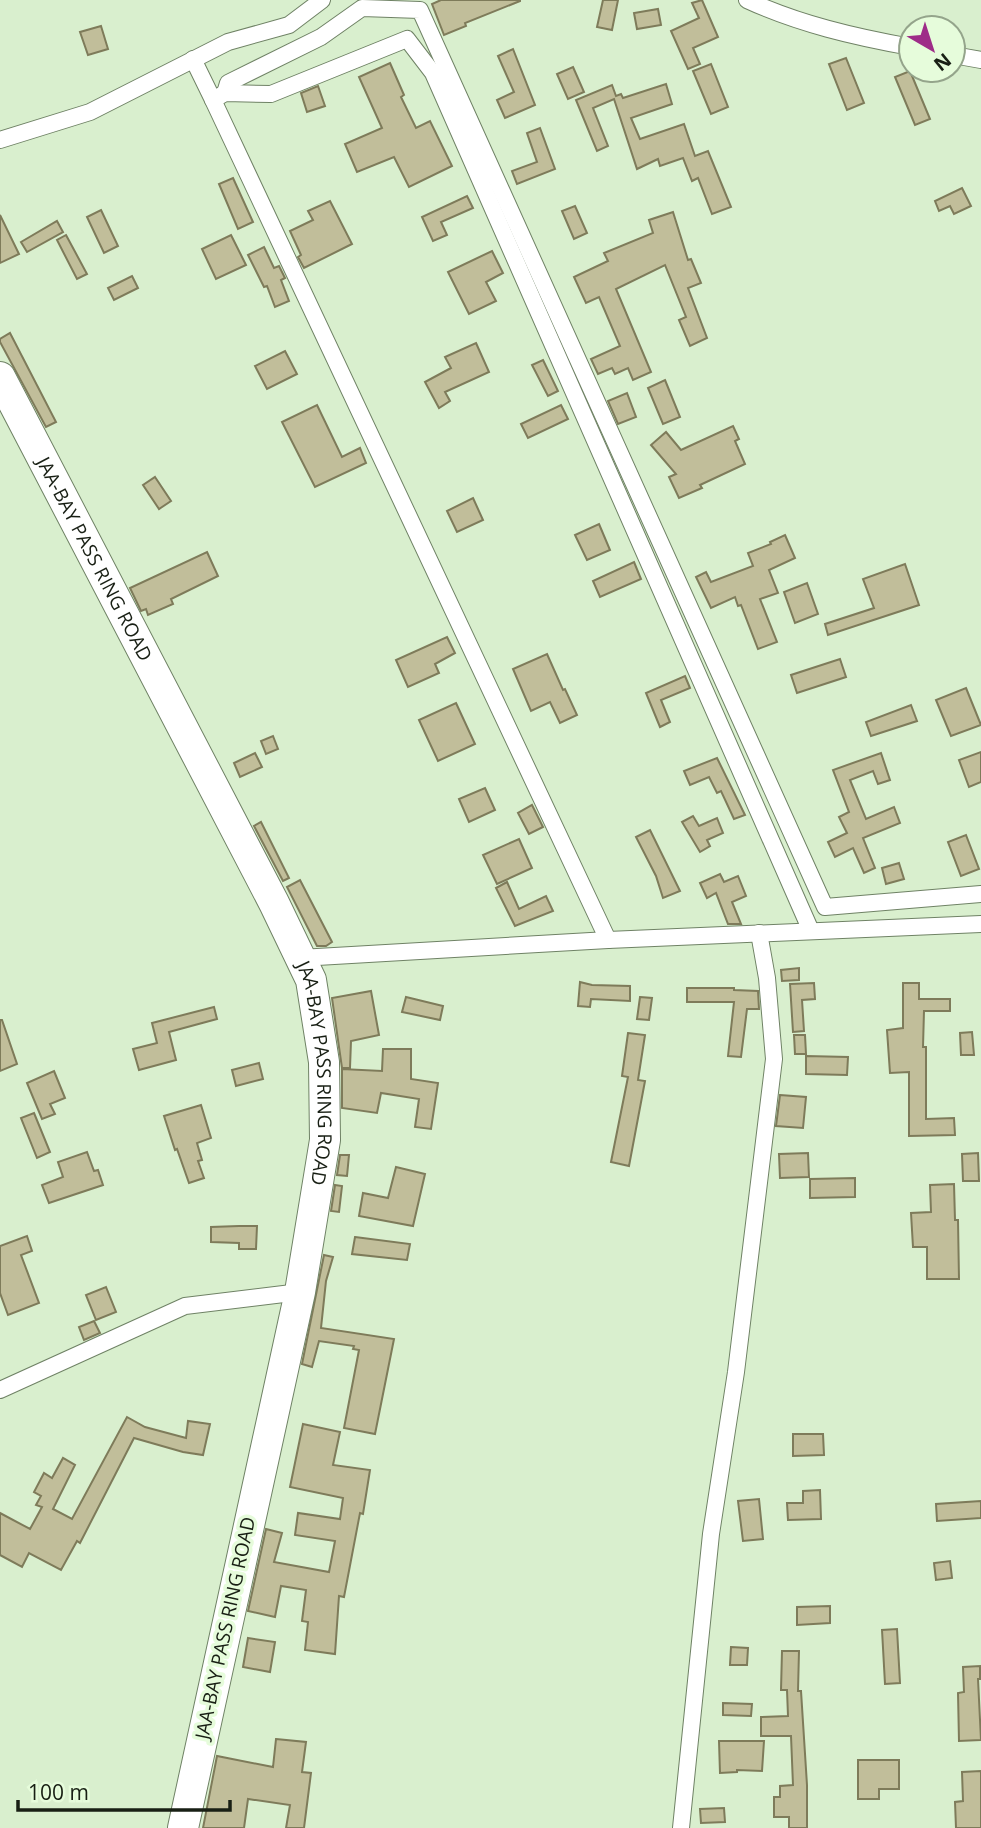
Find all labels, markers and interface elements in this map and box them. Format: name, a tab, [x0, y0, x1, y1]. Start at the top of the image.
north arrow	[897, 14, 967, 84]
text: N	[929, 47, 957, 77]
street label: JAA-BAY PASS RING ROAD	[30, 450, 159, 665]
street label: JAA-BAY PASS RING ROAD	[290, 955, 338, 1187]
street label: JAA-BAY PASS RING ROAD	[188, 1514, 261, 1744]
scale bar	[18, 1769, 229, 1813]
text: 100 m	[28, 1778, 89, 1806]

